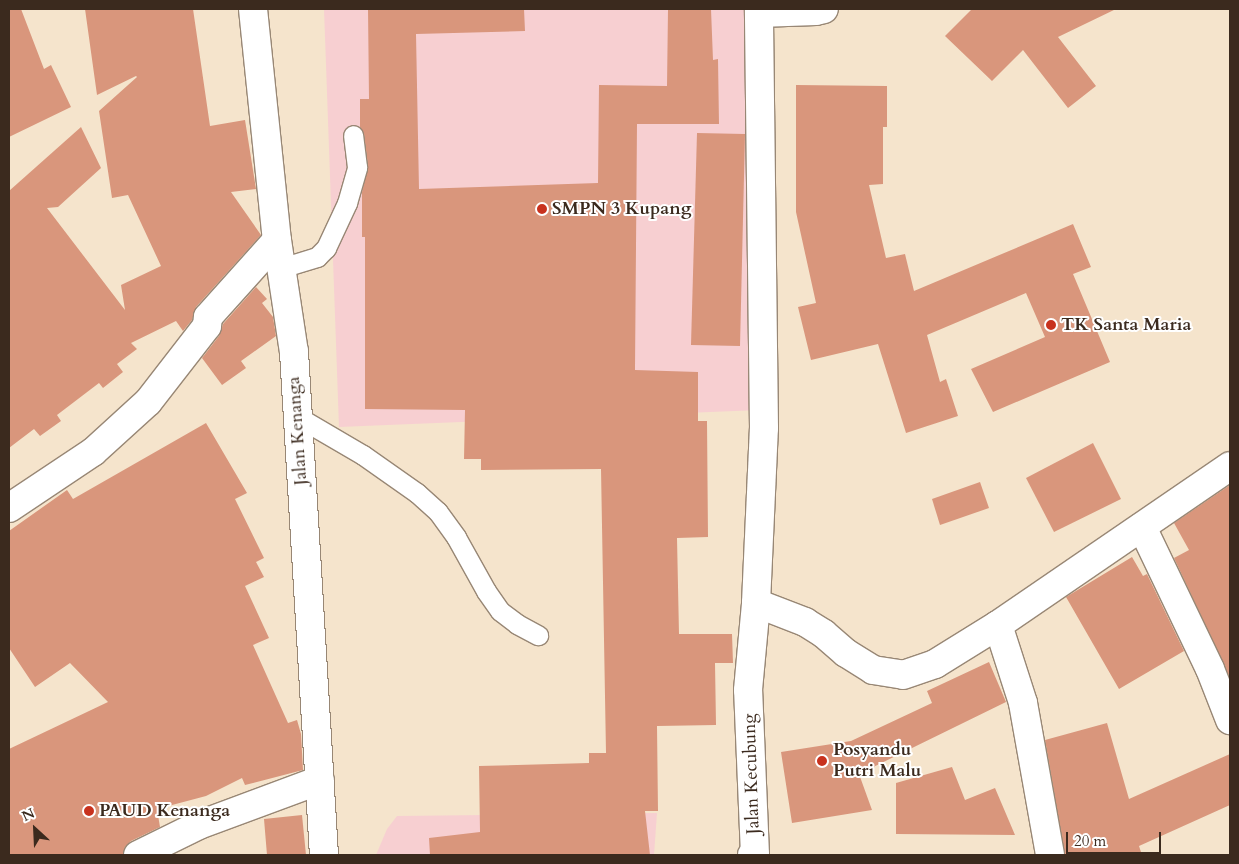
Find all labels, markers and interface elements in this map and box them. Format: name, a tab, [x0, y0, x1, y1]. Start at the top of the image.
place label: SMPN 3 Kupang	[552, 198, 692, 220]
marker: SMPN 3 Kupang	[536, 203, 548, 215]
place label: TK Santa Maria	[1061, 314, 1191, 336]
marker: TK Santa Maria	[1045, 319, 1057, 331]
street label: Jalan Kenanga	[283, 376, 313, 486]
street label: Jalan Kecubung	[739, 713, 765, 835]
place label: Posyandu Putri Malu	[833, 740, 921, 782]
marker: Posyandu Putri Malu	[815, 754, 829, 768]
place label: PAUD Kenanga	[99, 800, 230, 822]
north arrow	[10, 804, 60, 854]
text: N	[19, 804, 38, 826]
marker: PAUD Kenanga	[83, 805, 95, 817]
scale bar	[1069, 822, 1164, 854]
text: 20 m	[1074, 831, 1106, 851]

